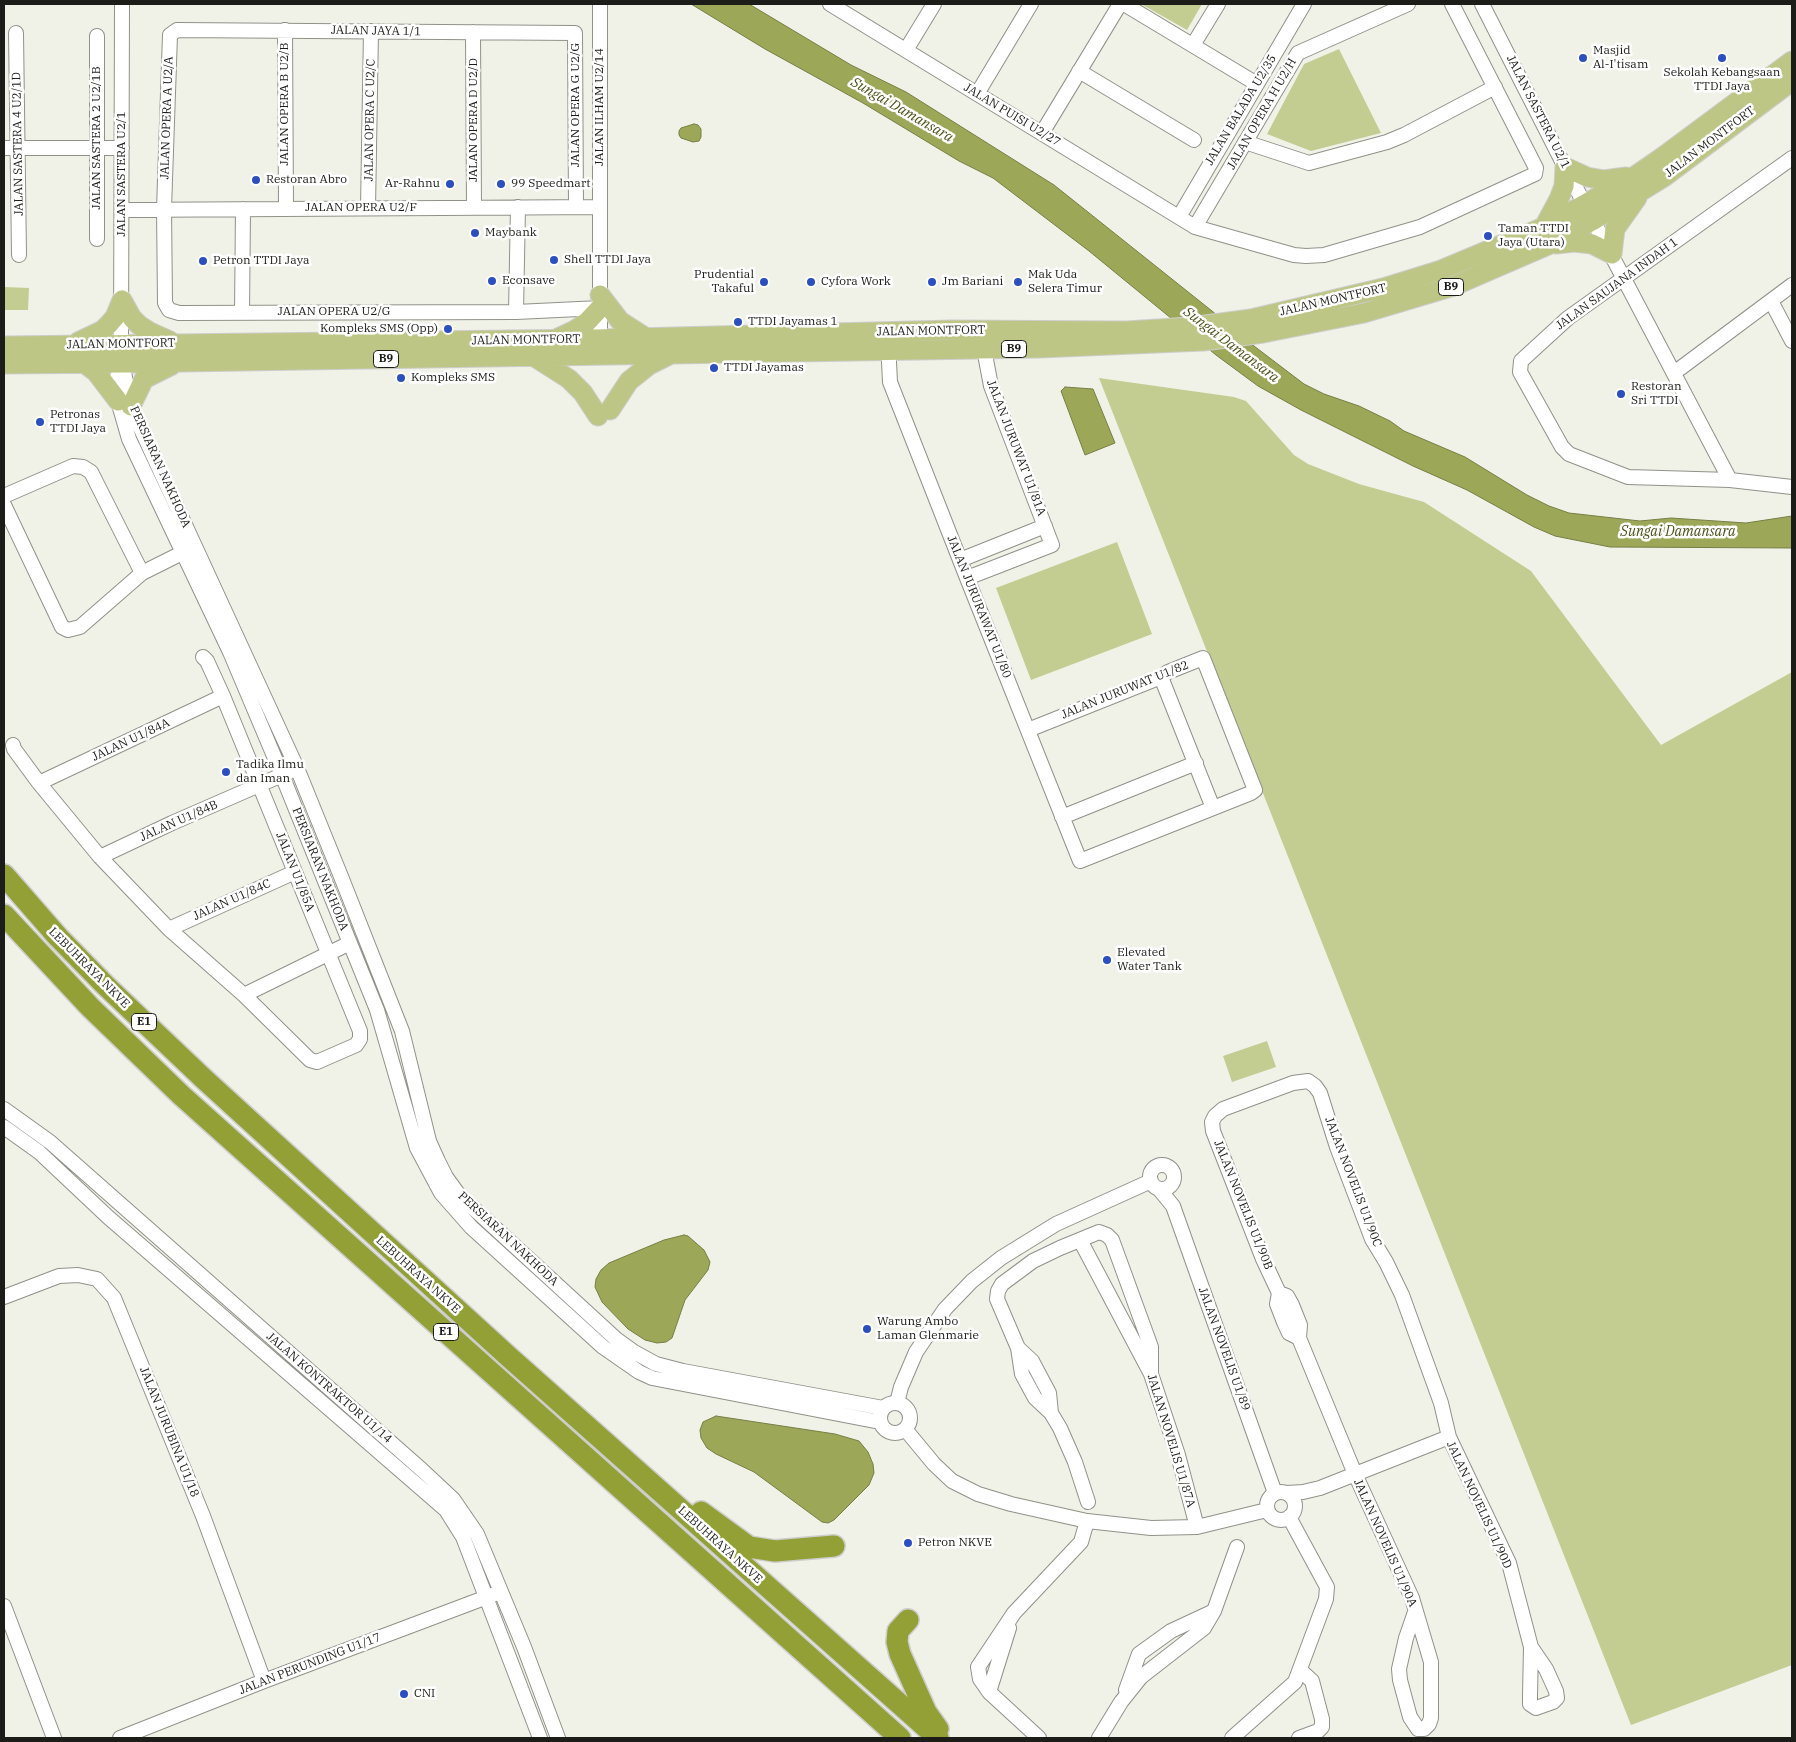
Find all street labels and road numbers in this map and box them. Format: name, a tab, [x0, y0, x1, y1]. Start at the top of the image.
street label: JALAN JAYA 1/1	[331, 23, 421, 39]
street label: JALAN OPERA B U2/B	[278, 42, 292, 166]
street label: JALAN OPERA G U2/G	[569, 43, 583, 167]
street label: JALAN ILHAM U2/14	[593, 48, 607, 166]
street label: JALAN BALADA U2/35	[1202, 52, 1280, 168]
street label: JALAN SASTERA U2/1	[1503, 53, 1573, 171]
street label: JALAN OPERA A U2/A	[158, 56, 176, 180]
street label: JALAN OPERA H U2/H	[1224, 56, 1300, 172]
street label: JALAN OPERA D U2/D	[467, 58, 481, 182]
street label: JALAN OPERA C U2/C	[362, 59, 378, 181]
street label: JALAN SASTERA 2 U2/1B	[90, 66, 104, 210]
street label: JALAN SASTERA 4 U2/1D	[10, 72, 26, 216]
street label: JALAN PUISI U2/27	[961, 80, 1063, 150]
street label: JALAN MONTFORT	[1662, 104, 1758, 180]
street label: JALAN SASTERA U2/1	[115, 111, 129, 237]
street label: JALAN OPERA U2/F	[305, 201, 417, 215]
street label: JALAN SAUJANA INDAH 1	[1553, 235, 1681, 333]
road number: B9	[1438, 278, 1464, 296]
street label: JALAN MONTFORT	[1278, 281, 1388, 319]
street label: JALAN OPERA U2/G	[278, 305, 390, 319]
street label: JALAN MONTFORT	[877, 323, 985, 339]
street label: JALAN MONTFORT	[472, 332, 580, 348]
street label: JALAN MONTFORT	[67, 336, 175, 352]
road number: B9	[1002, 340, 1026, 358]
road number: B9	[374, 350, 398, 368]
street label: JALAN JURUWAT U1/81A	[983, 378, 1049, 518]
street label: PERSIARAN NAKHODA	[127, 404, 193, 530]
street label: JALAN JURURAWAT U1/80	[944, 534, 1014, 680]
street label: JALAN JURUWAT U1/82	[1059, 658, 1191, 722]
street label: JALAN U1/84A	[90, 716, 172, 764]
street label: JALAN U1/84B	[138, 797, 220, 845]
street label: PERSIARAN NAKHODA	[289, 805, 351, 933]
street label: JALAN U1/85A	[273, 830, 317, 914]
street label: JALAN U1/84C	[191, 876, 273, 924]
street label: LEBUHRAYA NKVE	[46, 925, 132, 1011]
road number: E1	[132, 1014, 156, 1030]
street label: JALAN NOVELIS U1/90C	[1322, 1115, 1384, 1249]
street label: JALAN NOVELIS U1/90B	[1210, 1138, 1276, 1272]
street label: PERSIARAN NAKHODA	[455, 1189, 561, 1289]
street label: LEBUHRAYA NKVE	[373, 1233, 463, 1317]
street label: JALAN NOVELIS U1/89	[1195, 1285, 1253, 1413]
road number: E1	[434, 1324, 458, 1340]
street label: JALAN KONTRAKTOR U1/14	[263, 1329, 395, 1447]
street label: JALAN JURUBINA U1/18	[136, 1365, 202, 1499]
street label: JALAN NOVELIS U1/87A	[1144, 1373, 1198, 1509]
street label: JALAN NOVELIS U1/90D	[1443, 1439, 1515, 1571]
street label: JALAN NOVELIS U1/90A	[1350, 1477, 1420, 1609]
street label: LEBUHRAYA NKVE	[675, 1503, 765, 1587]
street label: JALAN PERUNDING U1/17	[237, 1630, 383, 1698]

